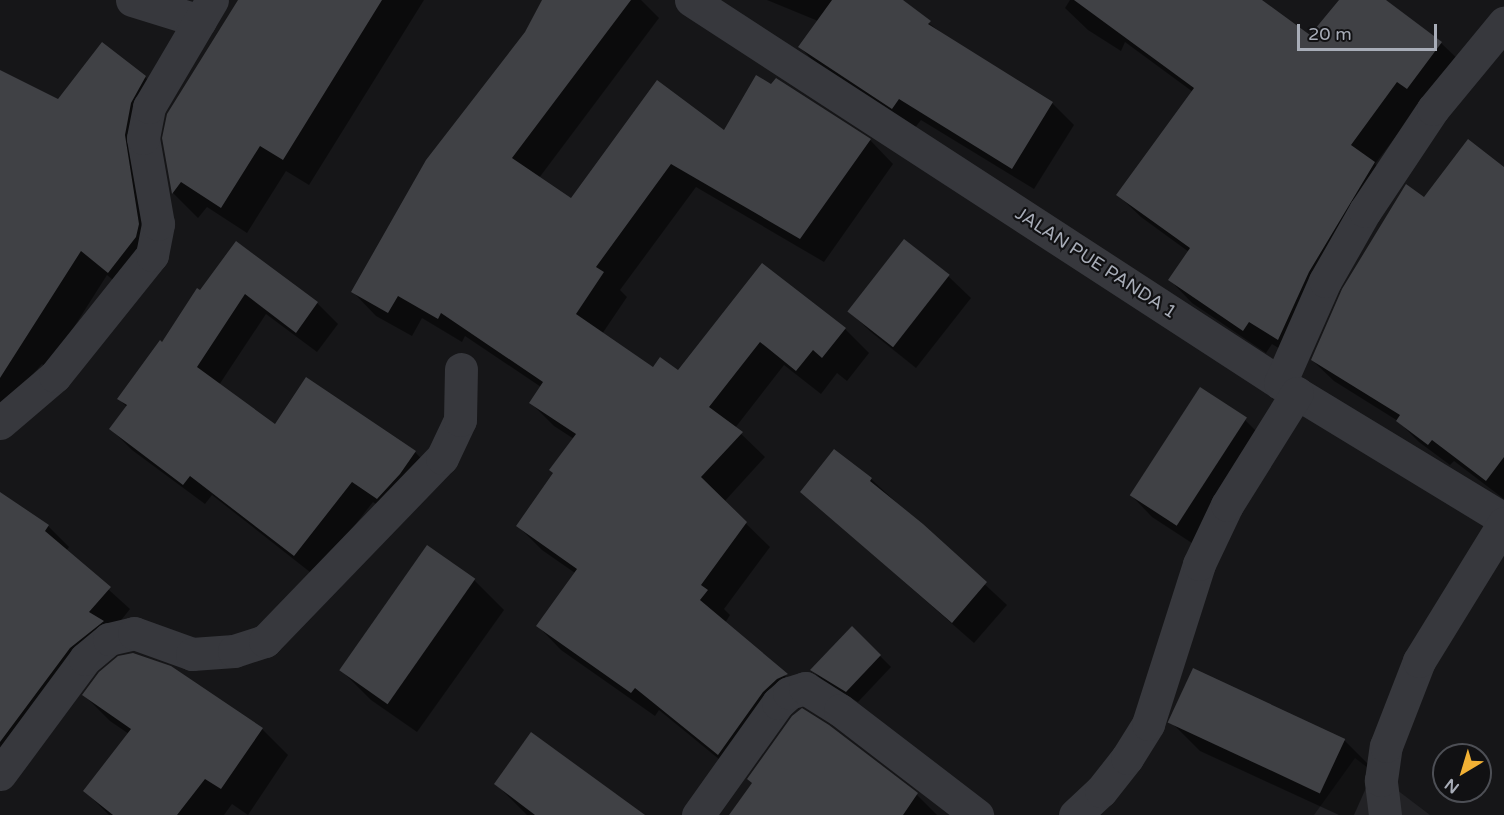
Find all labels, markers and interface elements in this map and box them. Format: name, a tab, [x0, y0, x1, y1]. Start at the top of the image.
scale bar	[1300, 12, 1440, 50]
text: 20 m	[1308, 23, 1352, 45]
street label: JALAN PUE PANDA 1	[1011, 203, 1181, 323]
north arrow	[1432, 743, 1492, 803]
text: N	[1441, 774, 1463, 797]

